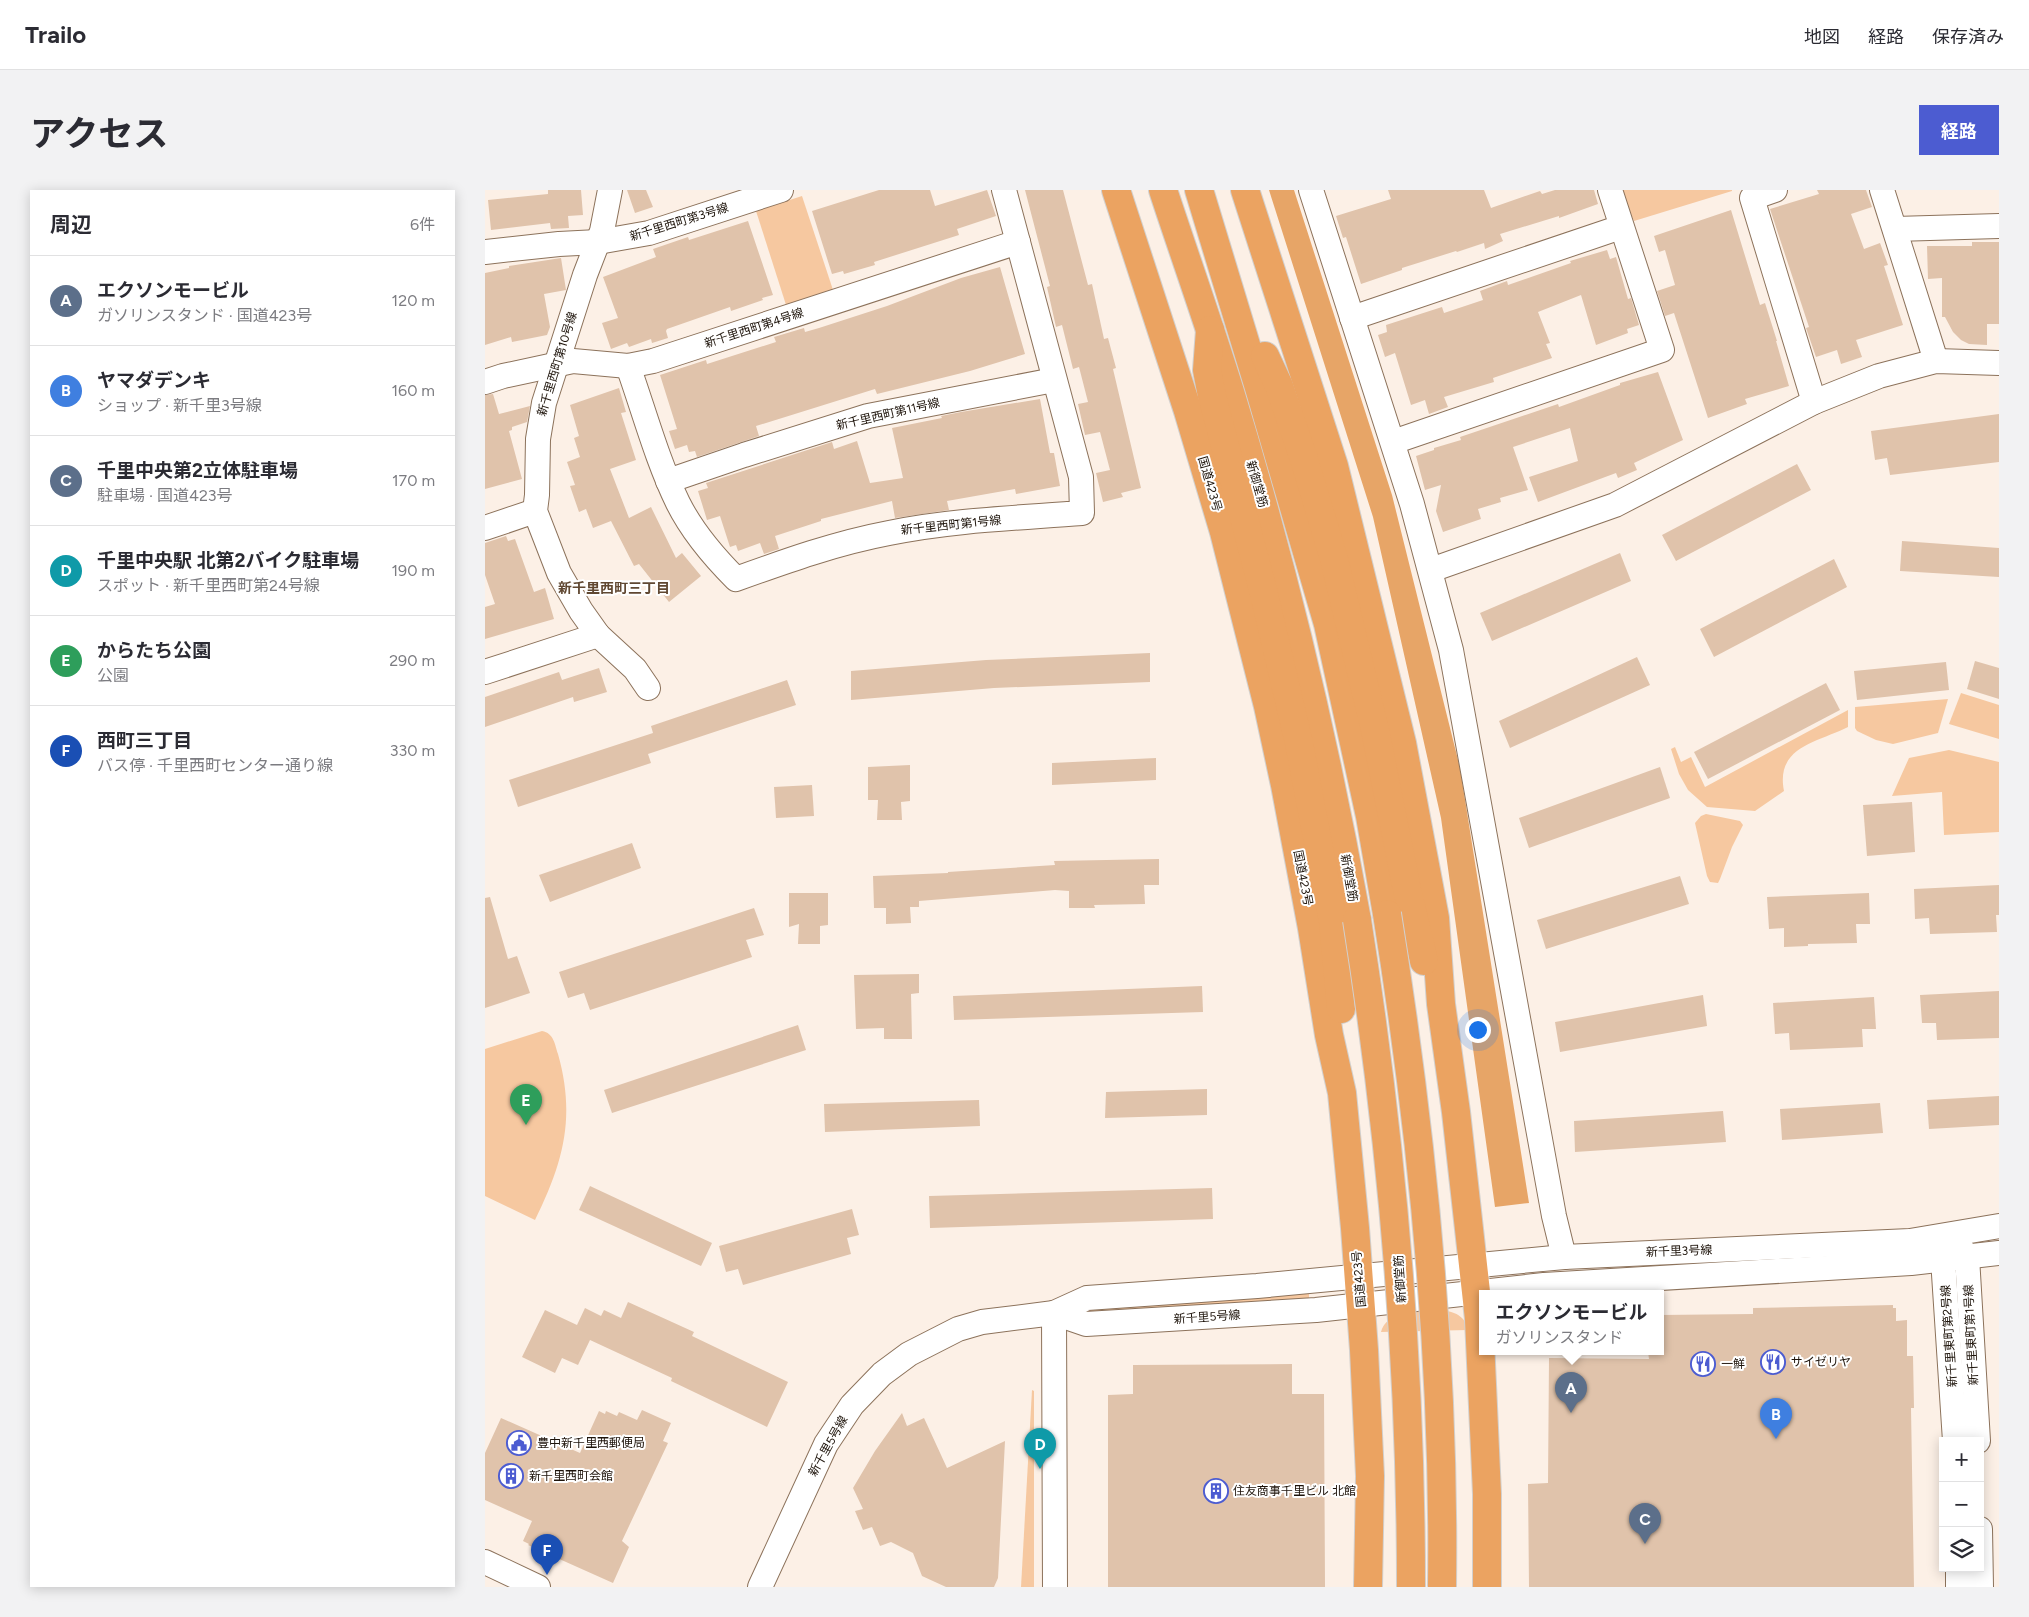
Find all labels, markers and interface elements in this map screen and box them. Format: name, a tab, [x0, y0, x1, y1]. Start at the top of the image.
text: Trailo	[25, 20, 86, 49]
text: 地図	[1804, 26, 1840, 48]
text: 経路	[1868, 26, 1904, 48]
text: 保存済み	[1932, 26, 2004, 48]
button: 経路	[1919, 105, 1999, 155]
text: アクセス	[30, 113, 168, 155]
street label: 新千里西町第3号線	[628, 200, 730, 244]
text: 周辺	[50, 212, 92, 237]
text: 6件	[410, 215, 435, 234]
text: エクソンモービル	[97, 279, 249, 302]
text: A	[60, 291, 72, 310]
text: 120 m	[392, 291, 435, 310]
street label: 新千里西町第4号線	[703, 305, 805, 351]
text: ガソリンスタンド · 国道423号	[97, 306, 312, 325]
street label: 新千里西町第10号線	[534, 310, 580, 418]
text: ヤマダデンキ	[97, 369, 211, 392]
text: B	[61, 381, 71, 400]
text: 160 m	[392, 381, 435, 400]
street label: 新千里西町第11号線	[835, 395, 941, 433]
text: ショップ · 新千里3号線	[97, 396, 262, 415]
street label: 国道423号	[1195, 455, 1225, 513]
text: 千里中央第2立体駐車場	[97, 459, 298, 482]
street label: 新御堂筋	[1244, 459, 1270, 509]
text: C	[60, 471, 72, 490]
text: 170 m	[392, 471, 435, 490]
text: 駐車場 · 国道423号	[97, 486, 233, 505]
street label: 新千里西町第1号線	[900, 513, 1002, 537]
text: 千里中央駅 北第2バイク駐車場	[97, 549, 359, 572]
text: D	[60, 561, 72, 580]
text: 190 m	[392, 561, 435, 580]
text: スポット · 新千里西町第24号線	[97, 576, 320, 595]
district label: 新千里西町三丁目	[558, 580, 670, 597]
text: からたち公園	[97, 639, 211, 662]
text: E	[61, 651, 71, 670]
text: 290 m	[389, 651, 435, 670]
text: 公園	[97, 666, 129, 685]
text: 西町三丁目	[97, 729, 192, 752]
text: F	[62, 741, 70, 760]
text: 330 m	[390, 741, 435, 760]
text: バス停 · 千里西町センター通り線	[97, 756, 333, 775]
street label: 国道423号	[1291, 849, 1315, 907]
street label: 新御堂筋	[1338, 853, 1360, 903]
your location	[1465, 1017, 1491, 1043]
pin: E	[510, 1084, 542, 1125]
street label: 新千里3号線	[1646, 1243, 1712, 1259]
street label: 国道423号	[1350, 1250, 1368, 1308]
street label: 新御堂筋	[1391, 1255, 1409, 1303]
street label: 新千里東町第2号線	[1938, 1284, 1960, 1388]
street label: 新千里東町第1号線	[1961, 1284, 1981, 1386]
popup	[1479, 1290, 1664, 1355]
text: エクソンモービル	[1495, 1301, 1648, 1324]
street label: 新千里5号線	[1173, 1308, 1241, 1326]
text: ガソリンスタンド	[1495, 1328, 1623, 1347]
restaurant icon: サイゼリヤ	[1760, 1349, 1786, 1375]
restaurant icon: 一鮮	[1690, 1351, 1716, 1377]
place label: サイゼリヤ	[1791, 1355, 1851, 1369]
place label: 一鮮	[1721, 1357, 1745, 1371]
pin: A	[1555, 1372, 1587, 1413]
pin: B	[1760, 1398, 1792, 1439]
street label: 新千里5号線	[806, 1413, 850, 1479]
pin: D	[1024, 1428, 1056, 1469]
public building icon: 豊中新千里西郵便局	[506, 1430, 532, 1456]
place label: 豊中新千里西郵便局	[537, 1436, 645, 1450]
map controls	[1939, 1437, 1984, 1572]
button: +	[1939, 1437, 1984, 1482]
building icon: 新千里西町会館	[498, 1463, 524, 1489]
place label: 新千里西町会館	[529, 1469, 613, 1483]
building icon: 住友商事千里ビル 北館	[1203, 1478, 1229, 1504]
button: −	[1939, 1482, 1984, 1527]
place label: 住友商事千里ビル 北館	[1233, 1484, 1356, 1498]
pin: C	[1629, 1503, 1661, 1544]
button: layers	[1939, 1527, 1984, 1572]
pin: F	[531, 1534, 563, 1575]

